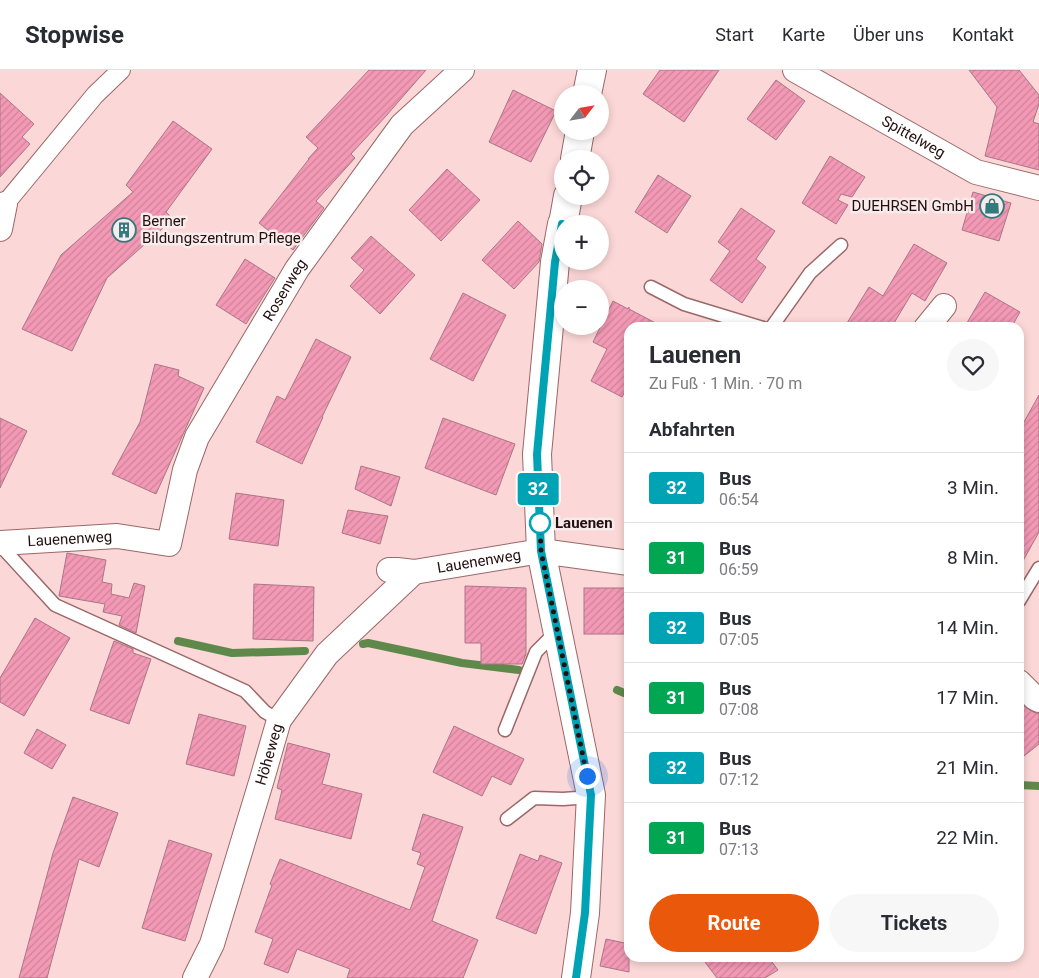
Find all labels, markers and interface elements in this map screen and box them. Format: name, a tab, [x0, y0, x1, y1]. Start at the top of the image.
text: Stopwise	[25, 21, 124, 49]
text: Start	[715, 24, 754, 45]
text: Karte	[782, 24, 825, 45]
text: Über uns	[853, 24, 924, 45]
text: Kontakt	[952, 24, 1014, 45]
north arrow	[554, 85, 609, 140]
map controls	[554, 85, 609, 335]
street label: Spittelweg	[879, 112, 948, 162]
button: locate	[554, 150, 609, 205]
shop icon: DUEHRSEN GmbH	[979, 193, 1005, 219]
place label: DUEHRSEN GmbH	[852, 197, 974, 215]
place label: Berner Bildungszentrum Pflege	[142, 212, 301, 247]
button: +	[554, 215, 609, 270]
building icon: Berner Bildungszentrum Pflege	[111, 217, 137, 243]
street label: Rosenweg	[259, 255, 311, 324]
button: −	[554, 280, 609, 335]
button: heart	[947, 339, 999, 391]
text: Lauenen	[649, 341, 741, 369]
text: Zu Fuß · 1 Min. · 70 m	[649, 374, 802, 393]
text: Abfahrten	[649, 418, 735, 441]
text: Bus	[719, 467, 752, 490]
line badge: 32	[516, 473, 560, 505]
text: 3 Min.	[947, 476, 999, 499]
text: 32	[666, 477, 687, 498]
text: 32	[528, 478, 548, 499]
text: 06:54	[719, 490, 759, 509]
marker: Lauenen	[529, 512, 551, 534]
place label: Lauenen	[555, 514, 613, 532]
street label: Lauenenweg	[27, 527, 113, 550]
text: Bus	[719, 537, 752, 560]
street label: Lauenenweg	[436, 545, 522, 577]
text: 8 Min.	[947, 546, 999, 569]
text: 31	[666, 547, 687, 568]
text: 06:59	[719, 560, 759, 579]
text: Bus	[719, 607, 752, 630]
text: 14 Min.	[936, 616, 999, 639]
text: 32	[666, 617, 687, 638]
text: 07:05	[719, 630, 759, 649]
text: Bus	[719, 677, 752, 700]
text: 17 Min.	[936, 686, 999, 709]
text: 31	[666, 687, 687, 708]
text: 07:08	[719, 700, 759, 719]
street label: Höheweg	[252, 722, 286, 787]
text: Bus	[719, 747, 752, 770]
text: 21 Min.	[936, 756, 999, 779]
text: 32	[666, 757, 687, 778]
your location	[575, 764, 600, 789]
text: 07:12	[719, 770, 759, 789]
text: Bus	[719, 817, 752, 840]
text: 22 Min.	[936, 826, 999, 849]
text: 31	[666, 827, 687, 848]
text: 07:13	[719, 840, 759, 859]
button: Route	[649, 894, 819, 952]
button: Tickets	[829, 894, 999, 952]

